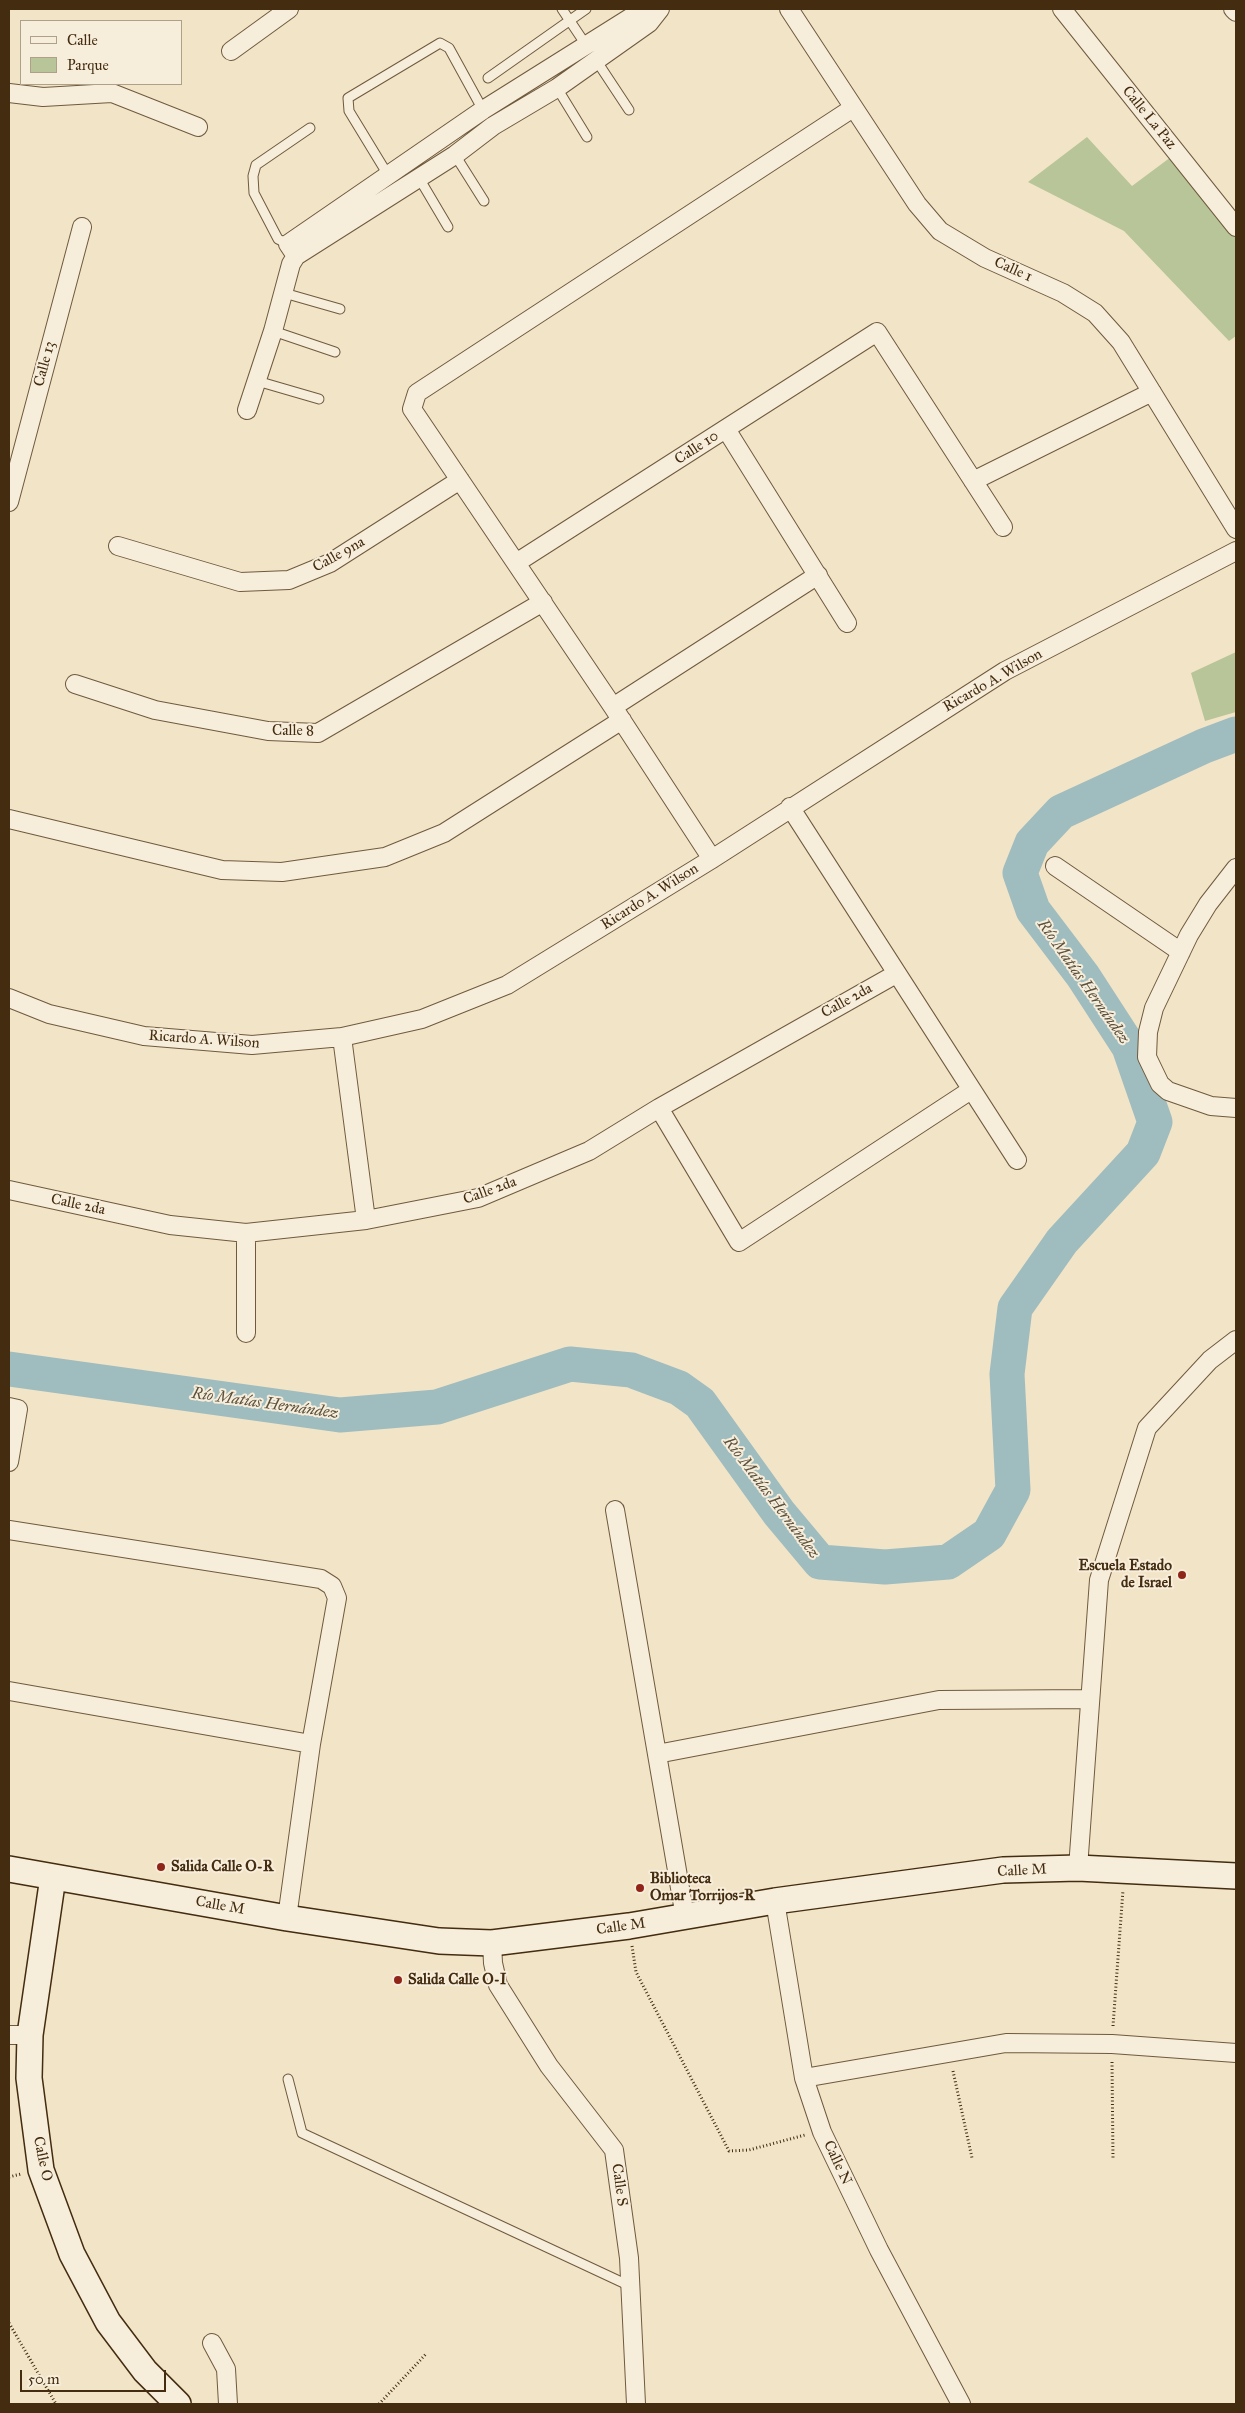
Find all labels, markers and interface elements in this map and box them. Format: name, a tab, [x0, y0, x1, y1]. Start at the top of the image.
legend	[20, 20, 182, 85]
text: Calle	[67, 31, 98, 49]
text: Parque	[67, 56, 109, 74]
street label: Calle La Paz	[1118, 83, 1180, 153]
street label: Calle 1	[991, 254, 1035, 286]
street label: Calle 13	[30, 339, 60, 389]
street label: Calle 10	[672, 427, 722, 469]
street label: Calle 9na	[310, 533, 368, 577]
street label: Ricardo A. Wilson	[940, 645, 1046, 717]
street label: Calle 8	[272, 722, 314, 740]
street label: Ricardo A. Wilson	[598, 860, 702, 934]
water label: Río Matías Hernández	[1033, 916, 1133, 1048]
street label: Calle 2da	[818, 980, 876, 1022]
street label: Ricardo A. Wilson	[148, 1027, 260, 1053]
street label: Calle 2da	[461, 1173, 519, 1209]
street label: Calle 2da	[49, 1190, 107, 1220]
water label: Río Matías Hernández	[190, 1384, 340, 1424]
water label: Río Matías Hernández	[719, 1433, 823, 1563]
place label: Escuela Estado de Israel	[1079, 1557, 1172, 1592]
marker: Escuela Estado de Israel	[1176, 1569, 1188, 1581]
place label: Salida Calle O-R	[171, 1858, 273, 1876]
marker: Salida Calle O-R	[155, 1861, 167, 1873]
street label: Calle M	[997, 1861, 1047, 1881]
place label: Biblioteca Omar Torrijos-R	[650, 1870, 755, 1905]
marker: Biblioteca Omar Torrijos-R	[634, 1882, 646, 1894]
street label: Calle M	[194, 1893, 246, 1919]
street label: Calle M	[595, 1915, 647, 1939]
place label: Salida Calle O-I	[408, 1971, 506, 1989]
marker: Salida Calle O-I	[392, 1974, 404, 1986]
street label: Calle O	[28, 2135, 56, 2183]
street label: Calle N	[819, 2138, 855, 2188]
street label: Calle S	[607, 2163, 631, 2207]
scale bar	[22, 2360, 169, 2392]
text: 50 m	[28, 2370, 60, 2388]

